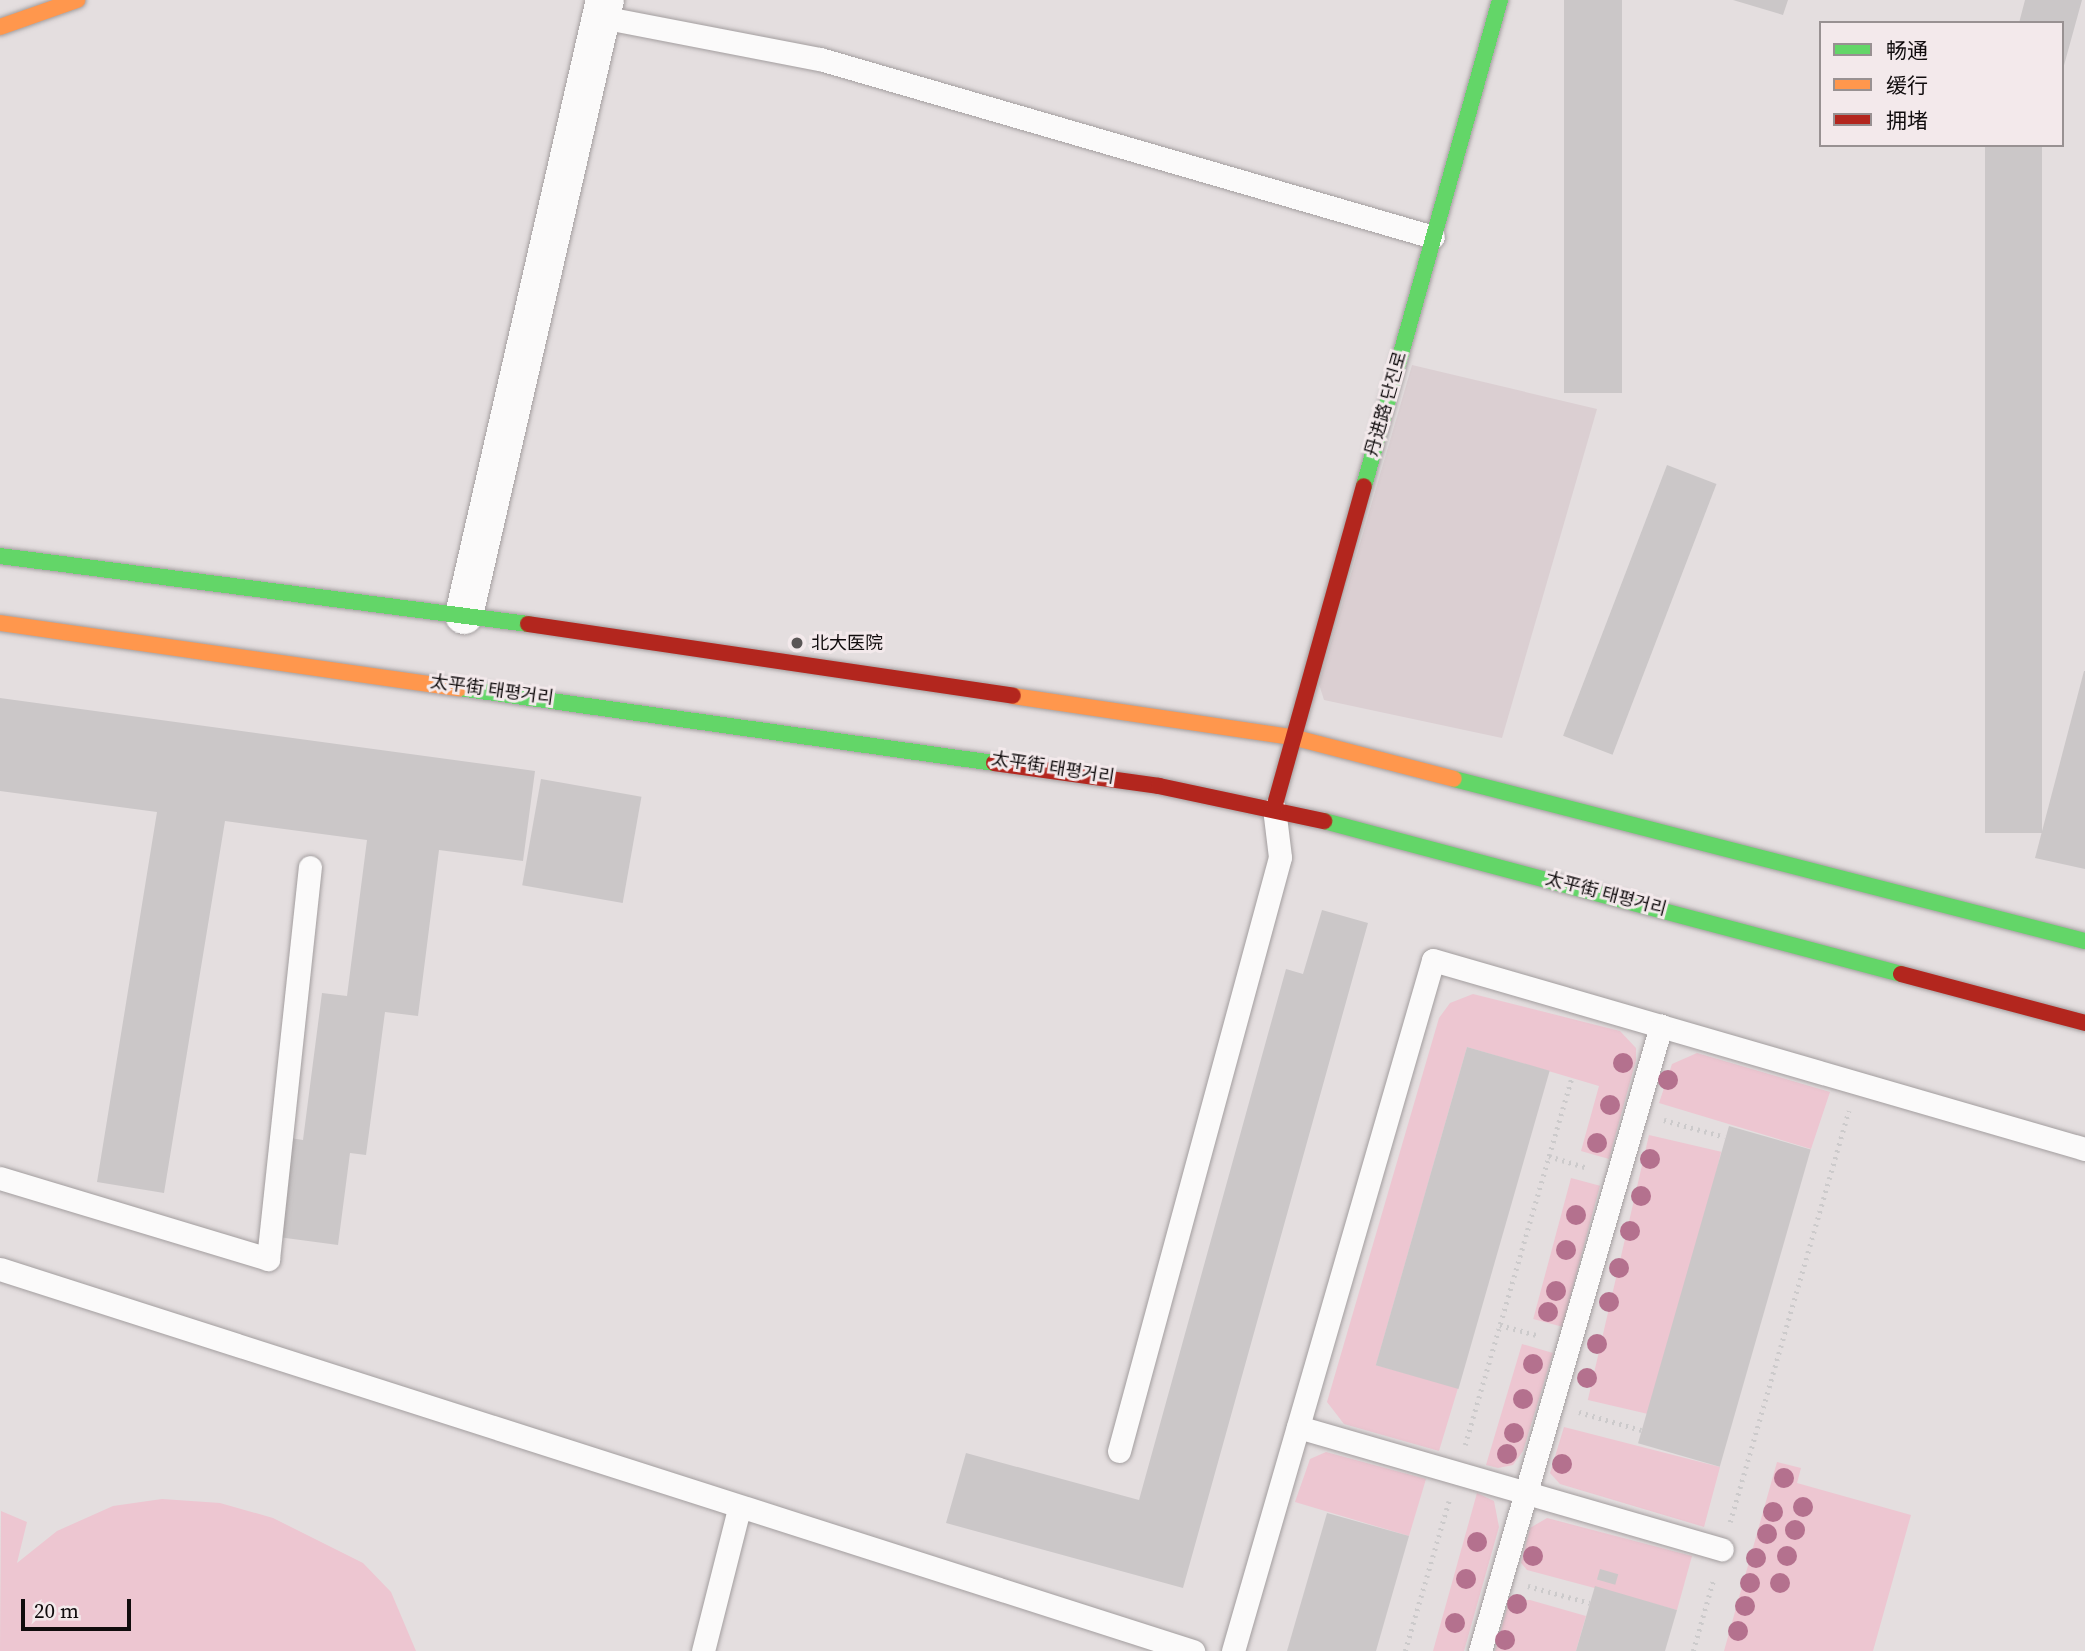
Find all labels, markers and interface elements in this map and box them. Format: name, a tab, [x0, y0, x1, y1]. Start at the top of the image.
legend	[1819, 21, 2064, 147]
text: 畅通	[1886, 36, 1928, 65]
text: 缓行	[1886, 71, 1928, 100]
text: 拥堵	[1886, 106, 1928, 135]
street label: 丹进路 단진로	[1361, 349, 1411, 459]
place label: 北大医院	[811, 632, 883, 654]
marker: 北大医院	[789, 635, 805, 651]
street label: 太平街 태평거리	[429, 671, 555, 709]
street label: 太平街 태평거리	[990, 748, 1116, 788]
street label: 太平街 태평거리	[1543, 867, 1669, 921]
scale bar	[24, 1584, 135, 1628]
text: 20 m	[34, 1596, 79, 1625]

